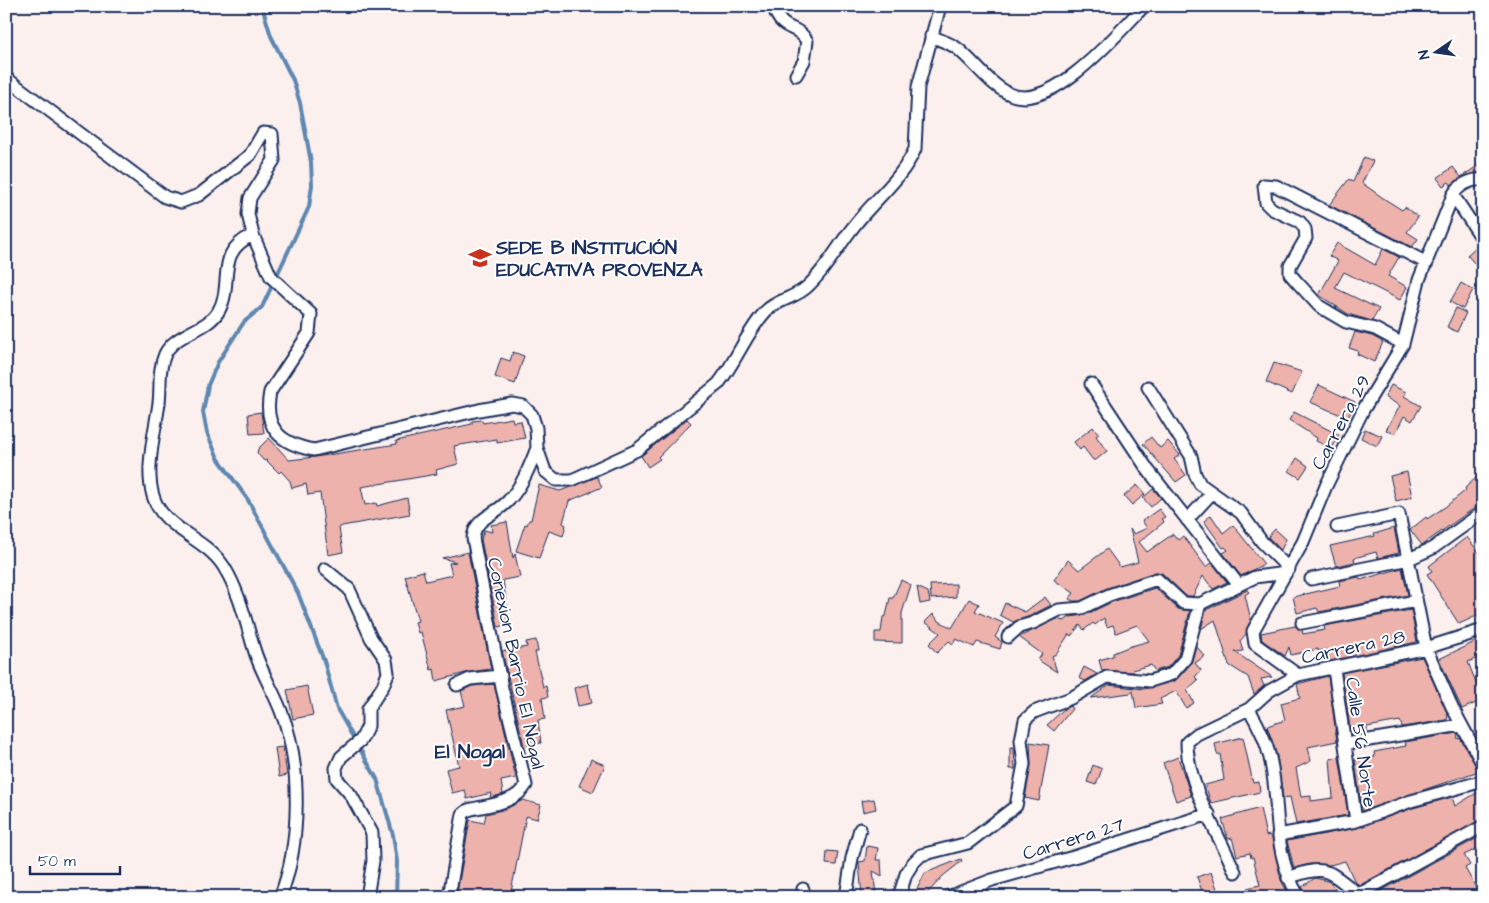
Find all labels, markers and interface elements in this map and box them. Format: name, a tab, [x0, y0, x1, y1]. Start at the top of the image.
north arrow	[1412, 28, 1462, 78]
text: N	[1414, 48, 1435, 61]
place label: SEDE B INSTITUCIÓN EDUCATIVA PROVENZA	[495, 235, 704, 284]
school or university icon: SEDE B INSTITUCIÓN EDUCATIVA PROVENZA	[467, 245, 493, 271]
street label: Carrera 29	[1305, 371, 1378, 475]
street label: Conexion Barrio El Nogal	[479, 555, 551, 772]
street label: Carrera 28	[1299, 623, 1408, 672]
street label: Calle 56 Norte	[1338, 675, 1383, 809]
district label: El Nogal	[435, 738, 505, 767]
street label: Carrera 27	[1019, 811, 1128, 868]
scale bar	[30, 843, 120, 875]
text: 50 m	[38, 851, 76, 872]

